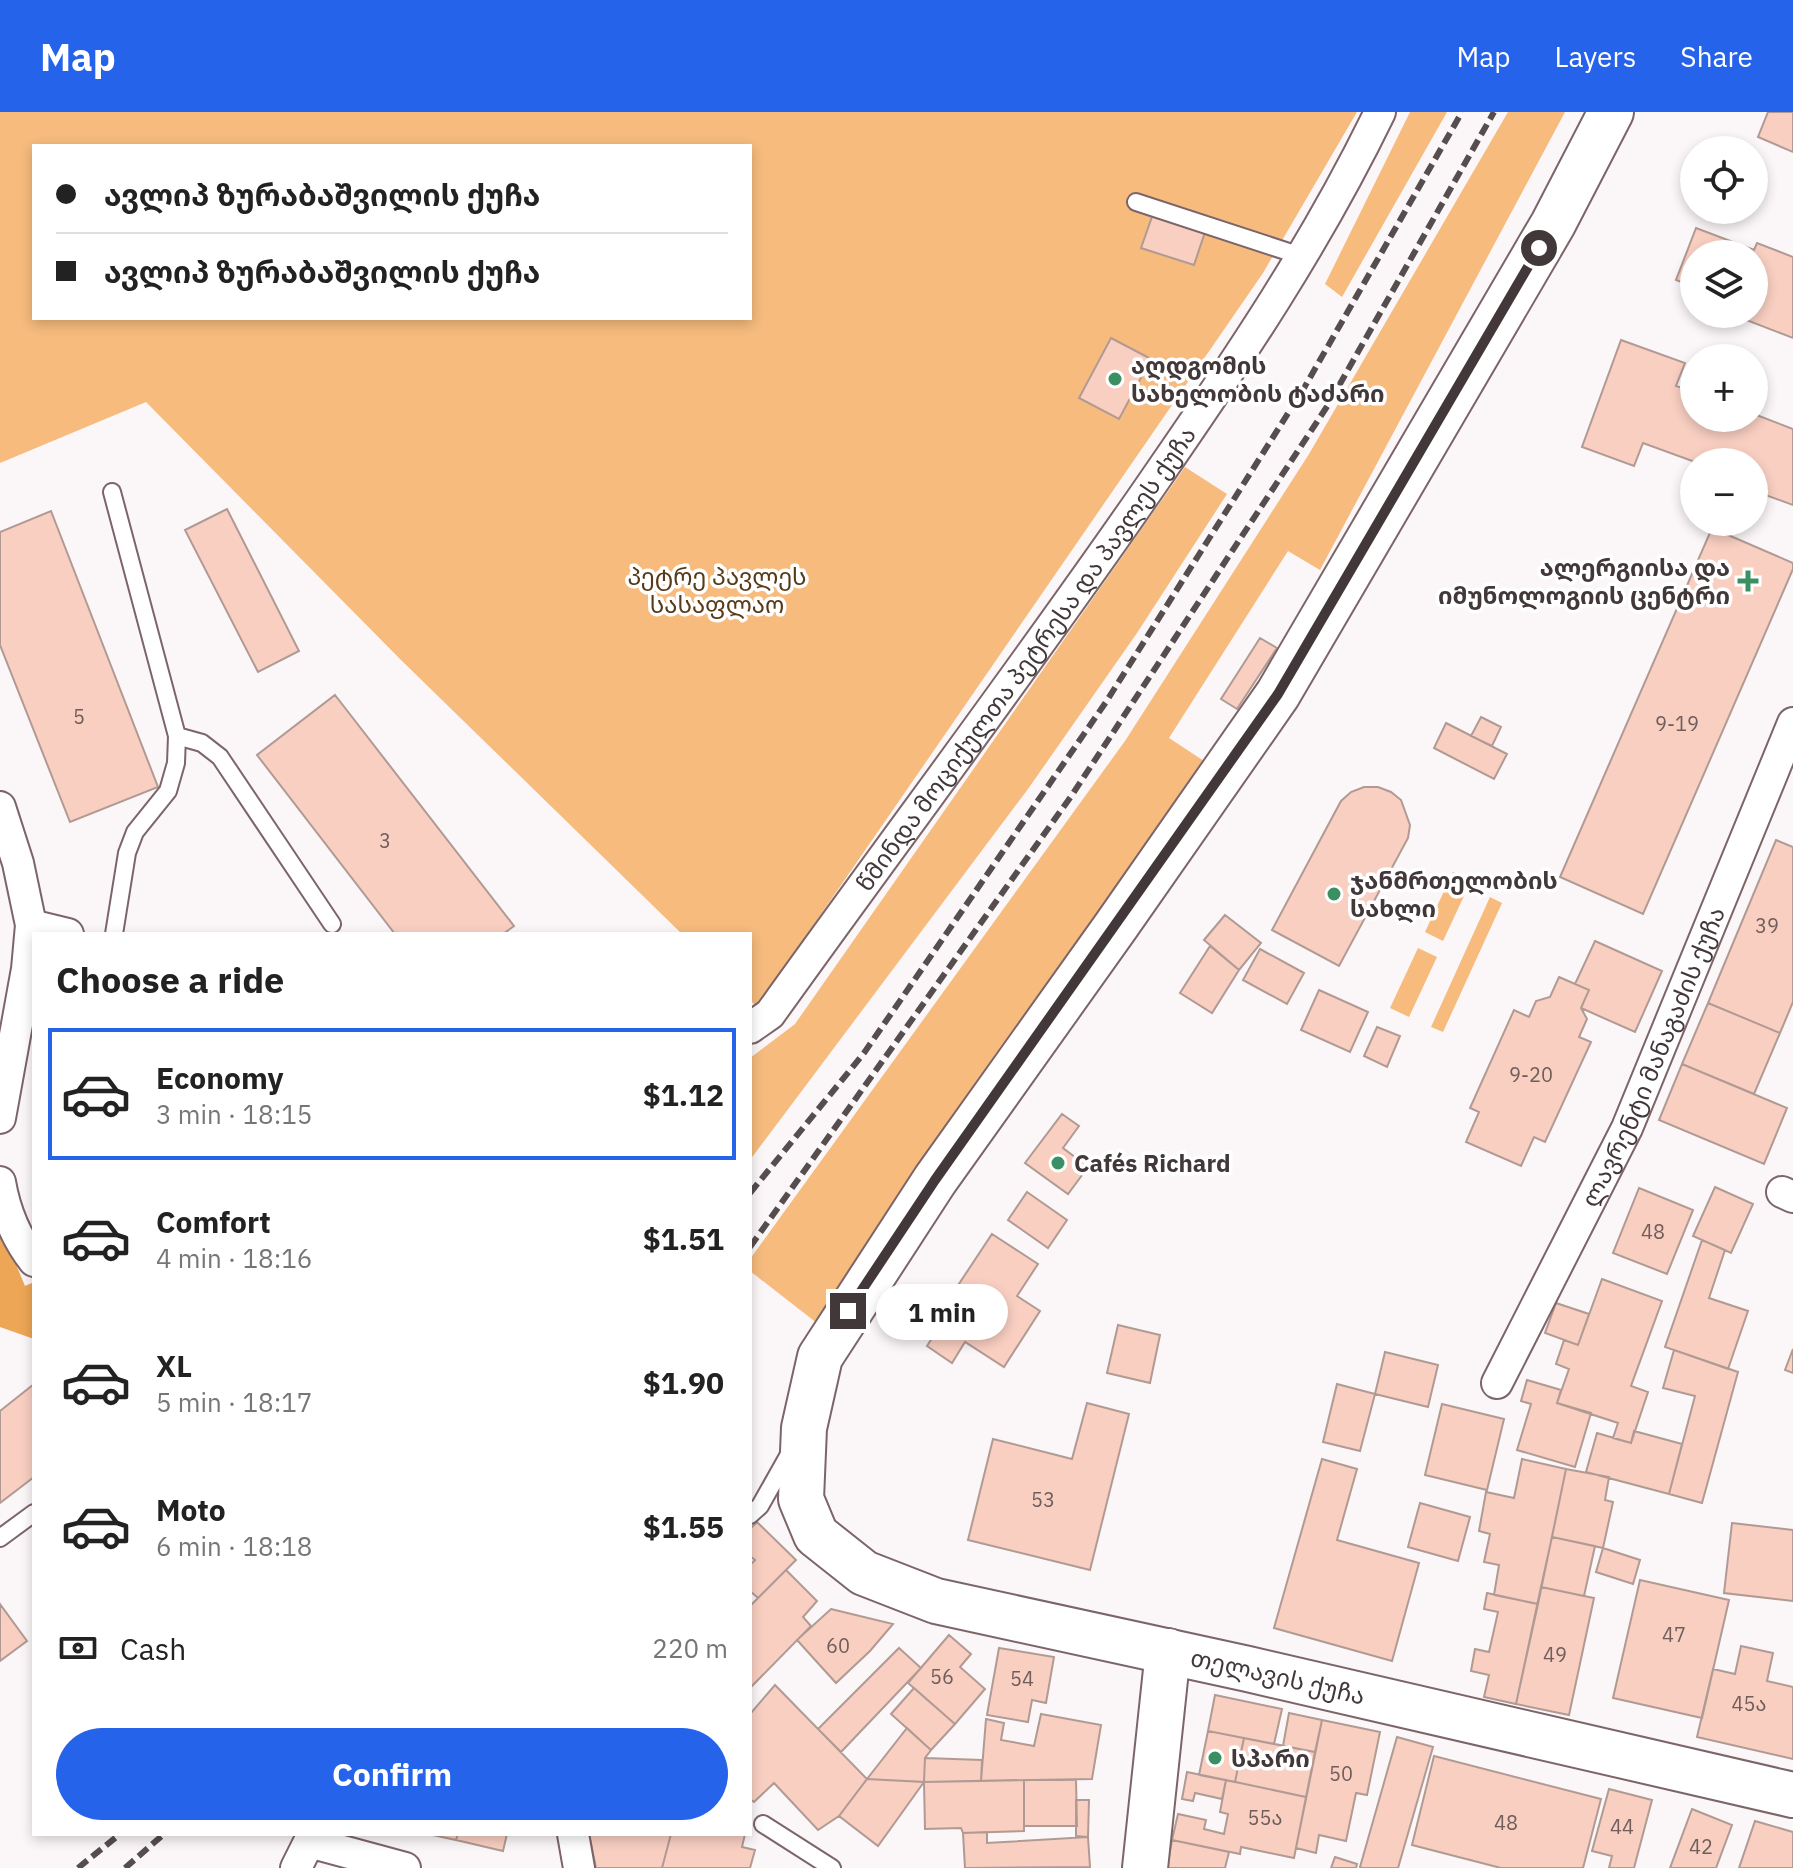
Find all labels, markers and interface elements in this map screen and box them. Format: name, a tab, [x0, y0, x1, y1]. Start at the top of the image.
text: Map	[40, 32, 116, 81]
text: Map	[1456, 38, 1510, 75]
text: Layers	[1554, 38, 1636, 75]
text: Share	[1680, 38, 1753, 75]
map controls	[1680, 136, 1768, 536]
button: locate	[1680, 136, 1768, 224]
text: ავლიპ ზურაბაშვილის ქუჩა	[104, 175, 540, 214]
route start	[1521, 230, 1557, 266]
button: layers	[1680, 240, 1768, 328]
text: ავლიპ ზურაბაშვილის ქუჩა	[104, 252, 540, 291]
button: +	[1680, 344, 1768, 432]
place label: აღდგომის სახელობის ტაძარი	[1131, 349, 1385, 409]
marker: აღდგომის სახელობის ტაძარი	[1106, 370, 1124, 388]
street label: წმინდა მოციქულთა პეტრესა და პავლეს ქუჩა	[848, 420, 1203, 897]
button: −	[1680, 448, 1768, 536]
place label: ალერგიისა და იმუნოლოგიის ცენტრი	[1438, 551, 1730, 611]
park label: პეტრე პავლეს სასაფლაო	[627, 560, 807, 620]
marker: ალერგიისა და იმუნოლოგიის ცენტრი	[1737, 570, 1759, 592]
house number: 5	[73, 703, 85, 730]
house number: 9-19	[1655, 710, 1699, 737]
house number: 3	[379, 827, 391, 854]
place label: ჯანმრთელობის სახლი	[1350, 864, 1558, 924]
marker: ჯანმრთელობის სახლი	[1325, 885, 1343, 903]
street label: ლავრენტი მანაგაძის ქუჩა	[1573, 902, 1732, 1212]
house number: 39	[1755, 912, 1779, 939]
text: Choose a ride	[56, 956, 284, 1003]
icon: car	[60, 1058, 132, 1130]
text: Economy	[156, 1058, 284, 1097]
house number: 9-20	[1509, 1061, 1553, 1088]
text: $1.12	[643, 1075, 724, 1114]
text: 3 min · 18:15	[156, 1097, 312, 1131]
place label: Cafés Richard	[1074, 1147, 1231, 1179]
marker: Cafés Richard	[1049, 1154, 1067, 1172]
icon: car	[60, 1202, 132, 1274]
text: Comfort	[156, 1202, 271, 1241]
house number: 48	[1641, 1218, 1665, 1245]
text: $1.51	[643, 1219, 724, 1258]
text: 4 min · 18:16	[156, 1241, 312, 1275]
callout: 1 min	[876, 1283, 1008, 1339]
route end	[830, 1293, 866, 1329]
text: 1 min	[908, 1295, 976, 1329]
icon: car	[60, 1346, 132, 1418]
text: XL	[156, 1346, 192, 1385]
text: $1.90	[643, 1363, 724, 1402]
text: 5 min · 18:17	[156, 1385, 312, 1419]
house number: 53	[1031, 1486, 1055, 1513]
icon: car	[60, 1490, 132, 1562]
text: Moto	[156, 1490, 226, 1529]
text: $1.55	[643, 1507, 724, 1546]
text: 6 min · 18:18	[156, 1529, 312, 1563]
house number: 47	[1662, 1621, 1686, 1648]
icon: cash	[56, 1626, 100, 1670]
text: Cash	[120, 1629, 186, 1668]
text: 220 m	[652, 1631, 728, 1665]
house number: 60	[826, 1632, 850, 1659]
street label: თელავის ქუჩა	[1188, 1641, 1368, 1712]
house number: 49	[1543, 1641, 1567, 1668]
house number: 56	[930, 1663, 954, 1690]
house number: 54	[1010, 1665, 1034, 1692]
house number: 45ა	[1732, 1690, 1766, 1717]
button: Confirm	[56, 1728, 728, 1820]
place label: სპარი	[1231, 1742, 1310, 1774]
marker: სპარი	[1206, 1749, 1224, 1767]
house number: 50	[1329, 1760, 1353, 1787]
house number: 55ა	[1248, 1804, 1282, 1831]
house number: 48	[1494, 1809, 1518, 1836]
house number: 44	[1610, 1813, 1634, 1840]
house number: 42	[1689, 1833, 1713, 1860]

